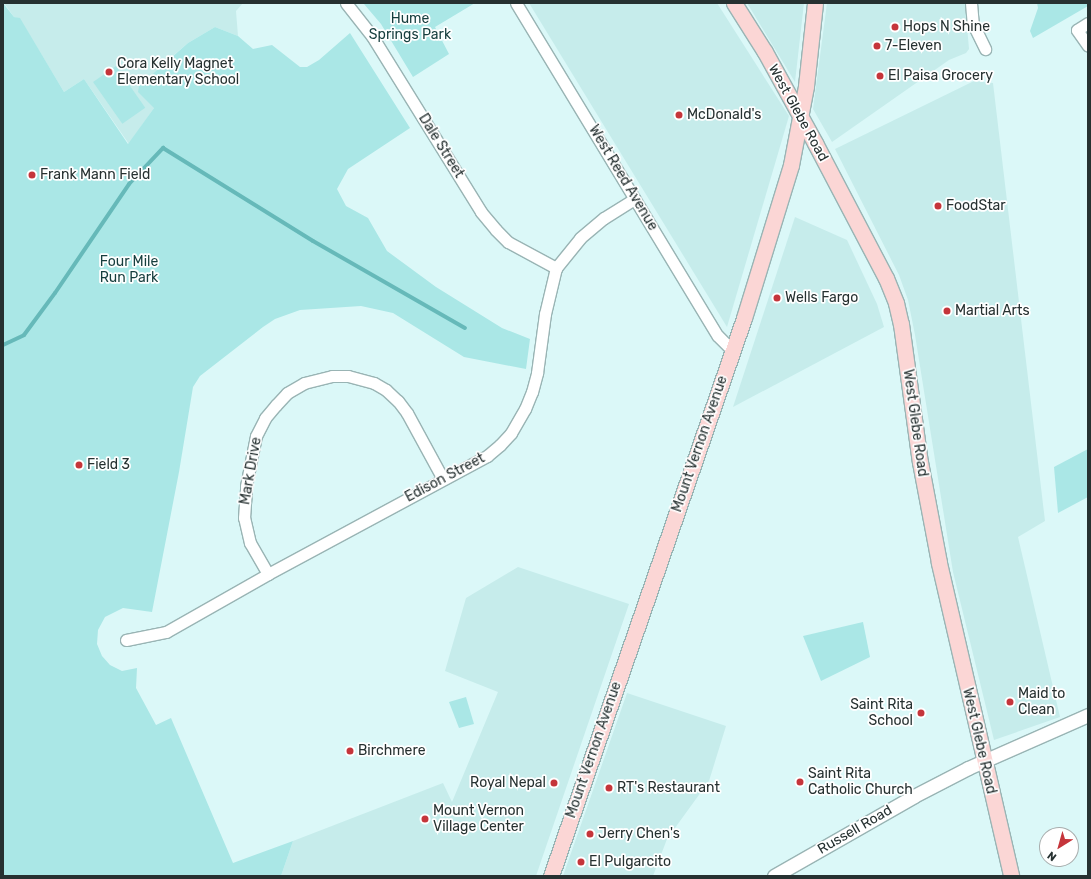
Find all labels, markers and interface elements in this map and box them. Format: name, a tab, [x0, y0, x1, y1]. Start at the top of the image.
park label: Hume Springs Park	[369, 11, 451, 44]
place label: Hops N Shine	[903, 19, 990, 35]
marker: Hops N Shine	[890, 22, 900, 32]
place label: 7-Eleven	[885, 38, 942, 54]
marker: 7-Eleven	[872, 41, 882, 51]
place label: Cora Kelly Magnet Elementary School	[117, 56, 240, 88]
street label: West Glebe Road	[764, 62, 832, 164]
marker: Cora Kelly Magnet Elementary School	[104, 67, 114, 77]
place label: El Paisa Grocery	[888, 68, 993, 84]
marker: El Paisa Grocery	[875, 71, 885, 81]
place label: McDonald's	[687, 107, 761, 123]
marker: McDonald's	[674, 110, 684, 120]
street label: Dale Street	[415, 111, 467, 181]
street label: West Reed Avenue	[585, 122, 661, 234]
place label: Frank Mann Field	[40, 167, 150, 183]
marker: Frank Mann Field	[27, 170, 37, 180]
place label: FoodStar	[946, 198, 1006, 214]
marker: FoodStar	[933, 201, 943, 211]
park label: Four Mile Run Park	[100, 254, 158, 286]
place label: Wells Fargo	[785, 290, 858, 306]
marker: Wells Fargo	[772, 293, 782, 303]
place label: Martial Arts	[955, 303, 1030, 319]
marker: Martial Arts	[942, 306, 952, 316]
street label: West Glebe Road	[899, 368, 931, 478]
street label: Mount Vernon Avenue	[669, 373, 731, 515]
street label: Mark Drive	[237, 436, 265, 506]
street label: Edison Street	[402, 450, 488, 506]
place label: Field 3	[87, 457, 130, 473]
marker: Field 3	[74, 460, 84, 470]
street label: Mount Vernon Avenue	[563, 679, 625, 821]
street label: West Glebe Road	[959, 686, 999, 796]
place label: Maid to Clean	[1018, 686, 1066, 718]
place label: Saint Rita School	[850, 697, 913, 730]
marker: Maid to Clean	[1005, 697, 1015, 707]
marker: Saint Rita School	[916, 708, 926, 718]
place label: Birchmere	[358, 743, 425, 759]
marker: Birchmere	[345, 746, 355, 756]
place label: Saint Rita Catholic Church	[808, 766, 913, 798]
place label: Royal Nepal	[470, 775, 546, 791]
marker: Saint Rita Catholic Church	[795, 777, 805, 787]
marker: Royal Nepal	[549, 778, 559, 788]
place label: RT's Restaurant	[617, 780, 720, 796]
marker: RT's Restaurant	[604, 783, 614, 793]
street label: Russell Road	[815, 802, 895, 858]
place label: Mount Vernon Village Center	[433, 803, 524, 836]
marker: Mount Vernon Village Center	[420, 814, 430, 824]
place label: Jerry Chen's	[598, 826, 680, 842]
north arrow	[1039, 827, 1079, 867]
marker: Jerry Chen's	[585, 829, 595, 839]
text: N	[1045, 849, 1059, 864]
place label: El Pulgarcito	[589, 854, 671, 870]
marker: El Pulgarcito	[576, 857, 586, 867]

